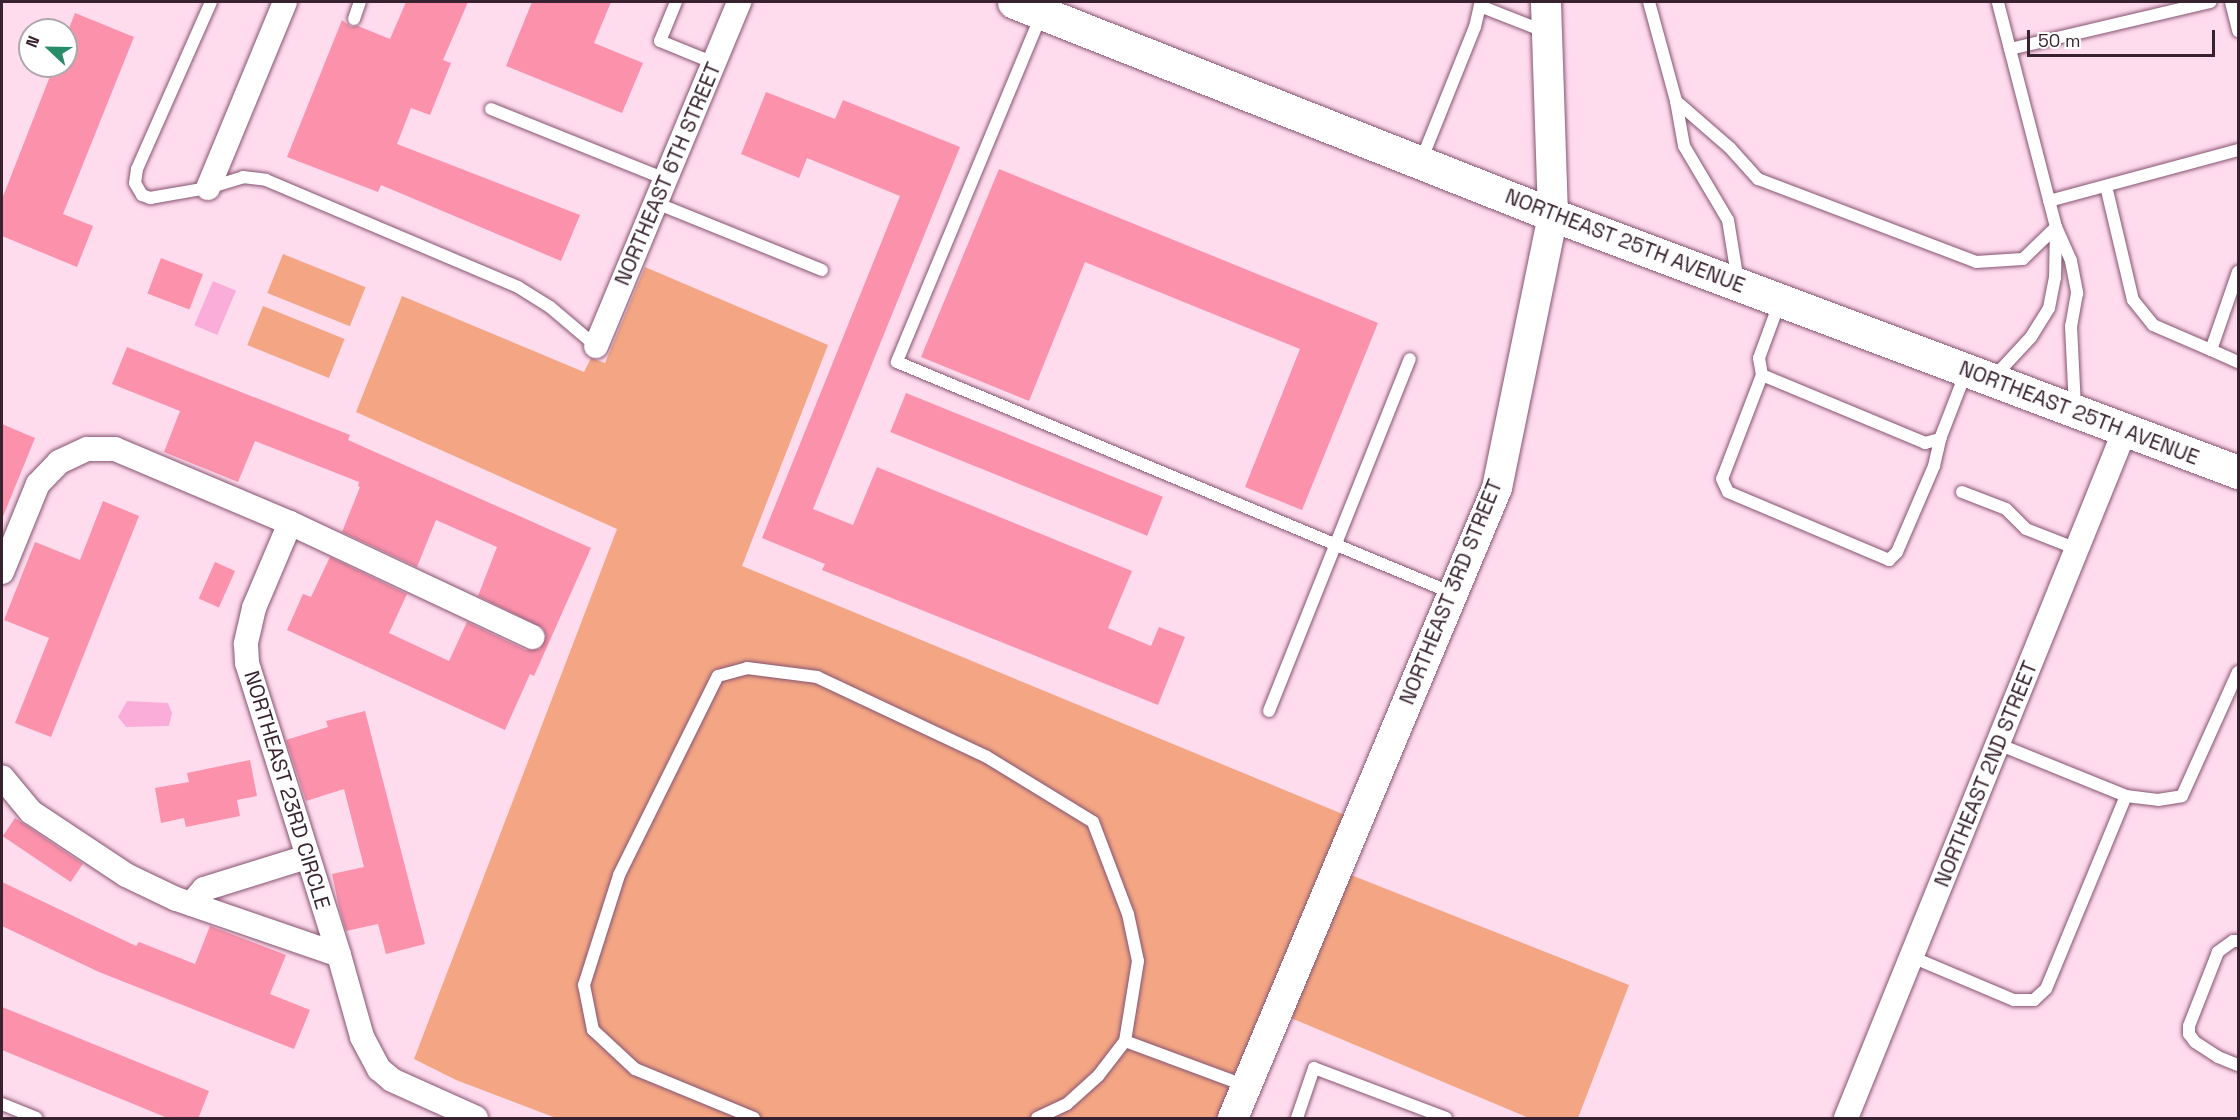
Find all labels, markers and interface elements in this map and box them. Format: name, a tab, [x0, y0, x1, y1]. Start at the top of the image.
north arrow	[18, 18, 78, 78]
scale bar	[2030, 18, 2218, 56]
text: 50 m	[2038, 29, 2080, 52]
text: N	[21, 33, 44, 51]
street label: NORTHEAST 6TH STREET	[609, 58, 727, 290]
street label: NORTHEAST 25TH AVENUE	[1501, 183, 1749, 299]
street label: NORTHEAST 25TH AVENUE	[1955, 355, 2203, 471]
street label: NORTHEAST 3RD STREET	[1394, 475, 1508, 709]
street label: NORTHEAST 2ND STREET	[1929, 657, 2043, 891]
street label: NORTHEAST 23RD CIRCLE	[239, 667, 335, 913]

